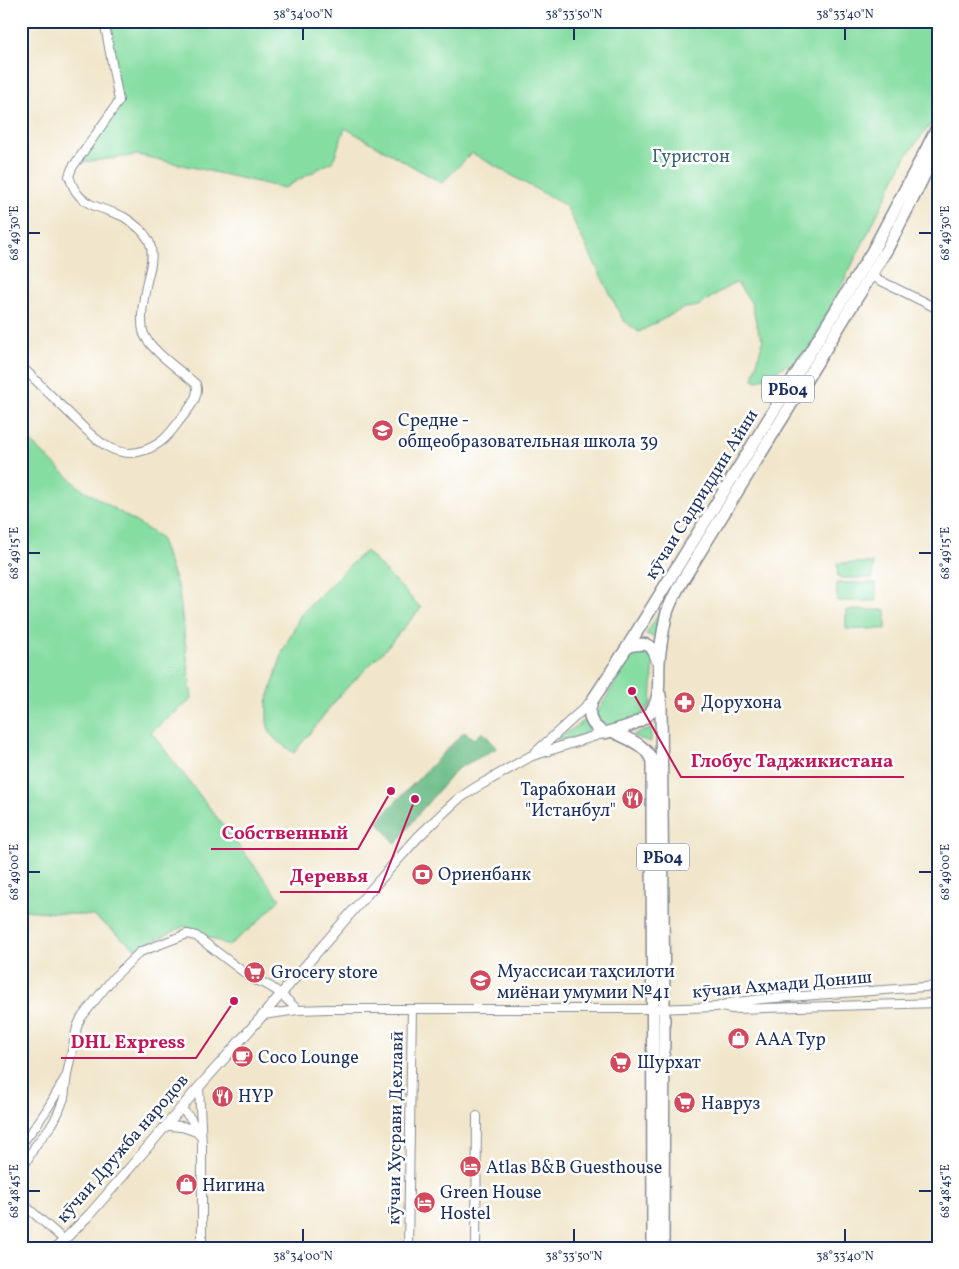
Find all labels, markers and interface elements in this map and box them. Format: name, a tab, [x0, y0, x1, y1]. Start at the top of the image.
text: 38°34'00"N	[273, 7, 333, 23]
text: 38°33'50"N	[546, 7, 603, 23]
text: 38°33'40"N	[816, 7, 874, 23]
park label: Гуристон	[652, 145, 730, 170]
text: 68°49'30"E	[7, 205, 23, 261]
text: 68°49'30"E	[938, 205, 954, 261]
road number: РБ04	[762, 376, 814, 402]
street label: кӯчаи Садриддин Айни	[640, 405, 765, 585]
place label: Средне - общеобразовательная школа 39	[398, 409, 658, 455]
school or university icon: Средне - общеобразовательная школа 39	[370, 418, 394, 442]
text: 68°49'15"E	[7, 527, 23, 579]
text: 68°49'15"E	[938, 527, 954, 579]
pharmacy icon: Дорухона	[673, 690, 697, 714]
place label: Дорухона	[701, 691, 782, 716]
callout: Глобус Таджикистана	[681, 743, 904, 777]
text: Глобус Таджикистана	[691, 749, 893, 775]
place label: Тарабхонаи "Истанбул"	[520, 778, 616, 824]
restaurant icon: Тарабхонаи "Истанбул"	[620, 787, 644, 811]
callout: Собственный	[211, 815, 358, 849]
text: Собственный	[222, 821, 348, 847]
text: 68°49'00"E	[7, 844, 23, 900]
road number: РБ04	[637, 844, 689, 870]
text: 68°49'00"E	[938, 844, 954, 900]
callout: Деревья	[280, 858, 379, 892]
bank icon: Ориенбанк	[410, 862, 434, 886]
place label: Ориенбанк	[438, 863, 531, 888]
text: Деревья	[290, 864, 368, 890]
supermarket icon: Grocery store	[243, 960, 267, 984]
place label: Муассисаи таҳсилоти миёнаи умумии №41	[497, 960, 675, 1006]
place label: Grocery store	[271, 961, 378, 986]
street label: кӯчаи Аҳмади Дониш	[691, 965, 873, 1006]
school or university icon: Муассисаи таҳсилоти миёнаи умумии №41	[469, 969, 493, 993]
callout: DHL Express	[61, 1024, 196, 1058]
shop icon: ААА Тур	[727, 1027, 751, 1051]
place label: ААА Тур	[755, 1028, 826, 1053]
text: DHL Express	[71, 1030, 186, 1056]
street label: кӯчаи Хусрави Дехлавӣ	[382, 1031, 411, 1225]
cafe icon: Coco Lounge	[230, 1045, 254, 1069]
place label: Coco Lounge	[258, 1046, 359, 1071]
supermarket icon: Шурхат	[609, 1050, 633, 1074]
place label: Шурхат	[637, 1051, 701, 1076]
street label: кӯчаи Дружба народов	[51, 1069, 195, 1229]
restaurant icon: HYP	[210, 1084, 234, 1108]
place label: HYP	[238, 1085, 273, 1110]
supermarket icon: Навруз	[673, 1091, 697, 1115]
place label: Навруз	[701, 1092, 761, 1117]
hotel icon: Atlas B&B Guesthouse	[458, 1155, 482, 1179]
place label: Atlas B&B Guesthouse	[486, 1156, 662, 1181]
text: 68°48'45"E	[7, 1164, 23, 1218]
text: 68°48'45"E	[938, 1164, 954, 1218]
shop icon: Нигина	[174, 1173, 198, 1197]
place label: Нигина	[202, 1174, 265, 1199]
place label: Green House Hostel	[440, 1181, 542, 1227]
hotel icon: Green House Hostel	[412, 1190, 436, 1214]
text: 38°34'00"N	[273, 1249, 333, 1265]
text: 38°33'50"N	[546, 1249, 603, 1265]
text: 38°33'40"N	[816, 1249, 874, 1265]

